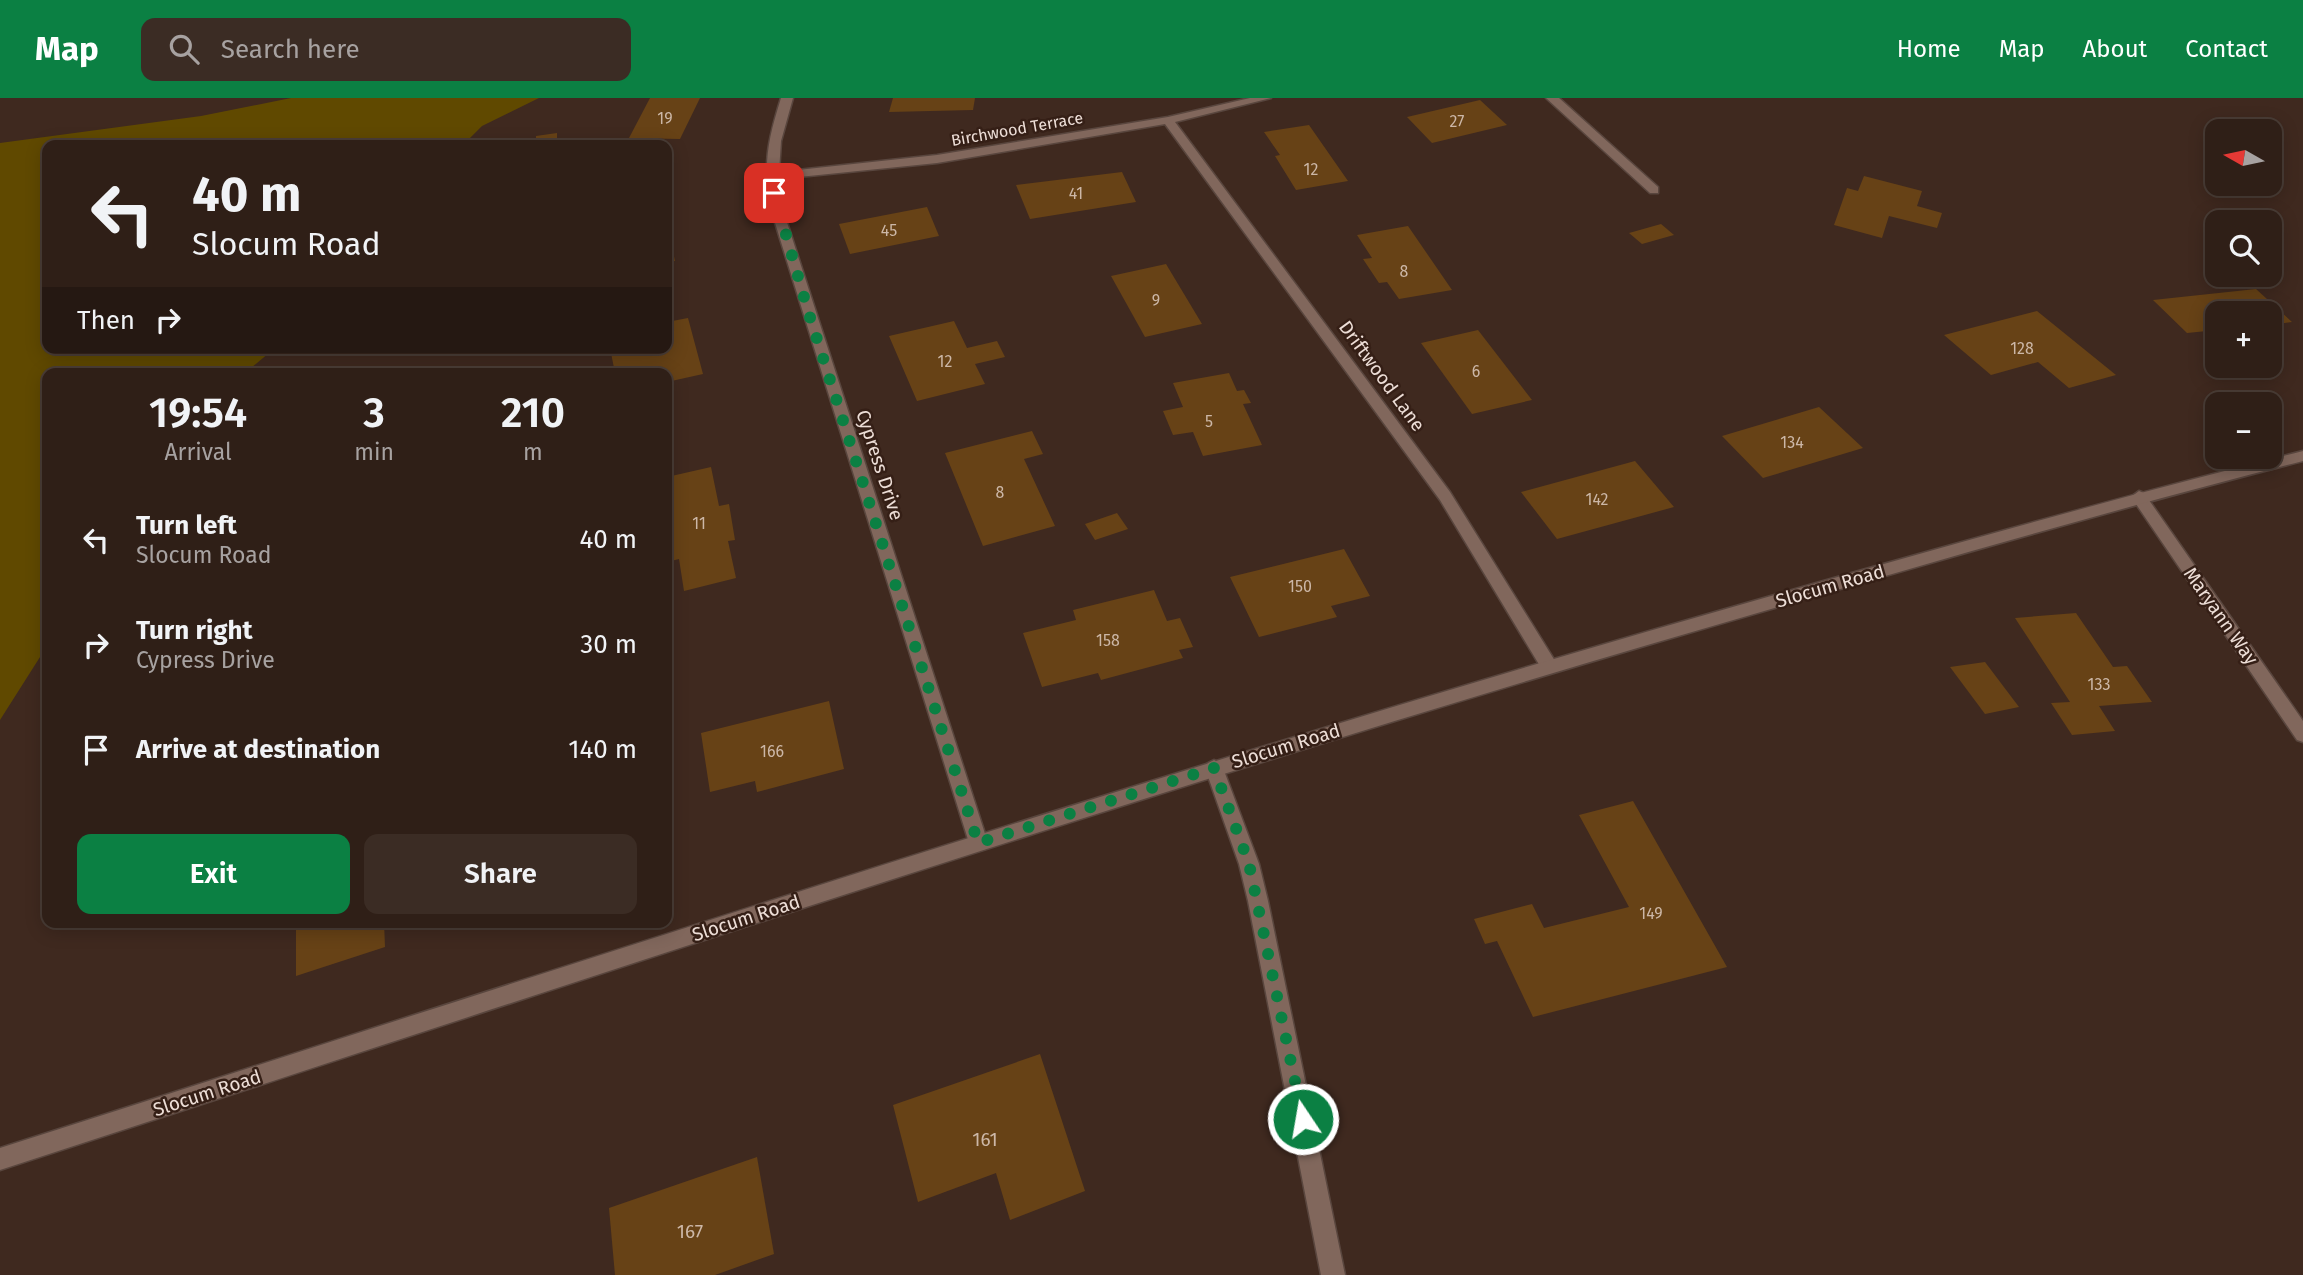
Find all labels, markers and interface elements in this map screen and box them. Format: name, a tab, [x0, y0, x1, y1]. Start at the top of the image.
search box	[141, 18, 631, 81]
text: Map	[35, 29, 99, 69]
icon: search	[165, 30, 203, 68]
text: Search here	[221, 34, 360, 65]
text: Home	[1897, 35, 1961, 63]
text: Map	[1999, 35, 2045, 63]
text: About	[2083, 35, 2147, 63]
text: Contact	[2185, 35, 2268, 63]
street label: Birchwood Terrace	[950, 108, 1084, 150]
house number: 19	[657, 109, 673, 128]
house number: 27	[1450, 112, 1464, 131]
north arrow	[2205, 119, 2282, 196]
map controls	[2205, 119, 2282, 469]
house number: 12	[1304, 160, 1318, 179]
pin	[744, 163, 804, 223]
text: 40 m	[192, 165, 301, 224]
icon: left	[77, 168, 168, 259]
icon: arrive	[755, 174, 793, 212]
house number: 41	[1069, 184, 1083, 203]
button: search	[2205, 210, 2282, 287]
house number: 45	[881, 221, 897, 240]
text: Slocum Road	[192, 225, 381, 263]
house number: 8	[1400, 262, 1409, 281]
house number: 9	[1152, 291, 1160, 310]
icon: right	[149, 301, 187, 339]
button: +	[2205, 301, 2282, 378]
text: Then	[77, 305, 135, 336]
street label: Driftwood Lane	[1334, 316, 1430, 436]
house number: 128	[2010, 339, 2034, 358]
house number: 12	[938, 352, 952, 371]
house number: 6	[1472, 362, 1480, 381]
text: 19:54	[149, 388, 247, 438]
text: 3	[363, 388, 385, 438]
text: 210	[501, 388, 565, 438]
button: −	[2205, 392, 2282, 469]
street label: Cypress Drive	[851, 407, 909, 523]
house number: 5	[1205, 412, 1213, 431]
house number: 134	[1780, 433, 1804, 452]
text: Arrival	[164, 438, 232, 466]
text: min	[354, 438, 394, 466]
text: m	[523, 438, 543, 466]
house number: 8	[996, 483, 1005, 502]
house number: 142	[1585, 490, 1609, 509]
text: Turn left	[136, 510, 237, 541]
house number: 11	[692, 514, 706, 533]
icon: left	[77, 521, 115, 559]
text: 40 m	[579, 524, 637, 555]
text: Slocum Road	[136, 541, 272, 569]
street label: Slocum Road	[1773, 560, 1887, 612]
street label: Maryann Way	[2179, 563, 2263, 670]
house number: 150	[1288, 577, 1312, 596]
text: Turn right	[136, 615, 253, 646]
icon: right	[77, 626, 115, 664]
text: 30 m	[580, 629, 637, 660]
house number: 158	[1096, 631, 1120, 650]
text: Cypress Drive	[136, 646, 275, 674]
house number: 133	[2088, 675, 2110, 694]
street label: Slocum Road	[1229, 719, 1343, 773]
icon: arrive	[77, 731, 115, 769]
text: Arrive at destination	[136, 734, 380, 765]
text: 140 m	[568, 734, 637, 765]
house number: 166	[760, 742, 784, 761]
button: Exit	[77, 834, 350, 914]
button: Share	[364, 834, 637, 914]
street label: Slocum Road	[689, 890, 803, 946]
house number: 149	[1639, 904, 1663, 923]
street label: Slocum Road	[150, 1065, 264, 1121]
position arrow	[1266, 1082, 1340, 1156]
house number: 161	[972, 1128, 998, 1151]
house number: 167	[677, 1220, 703, 1243]

